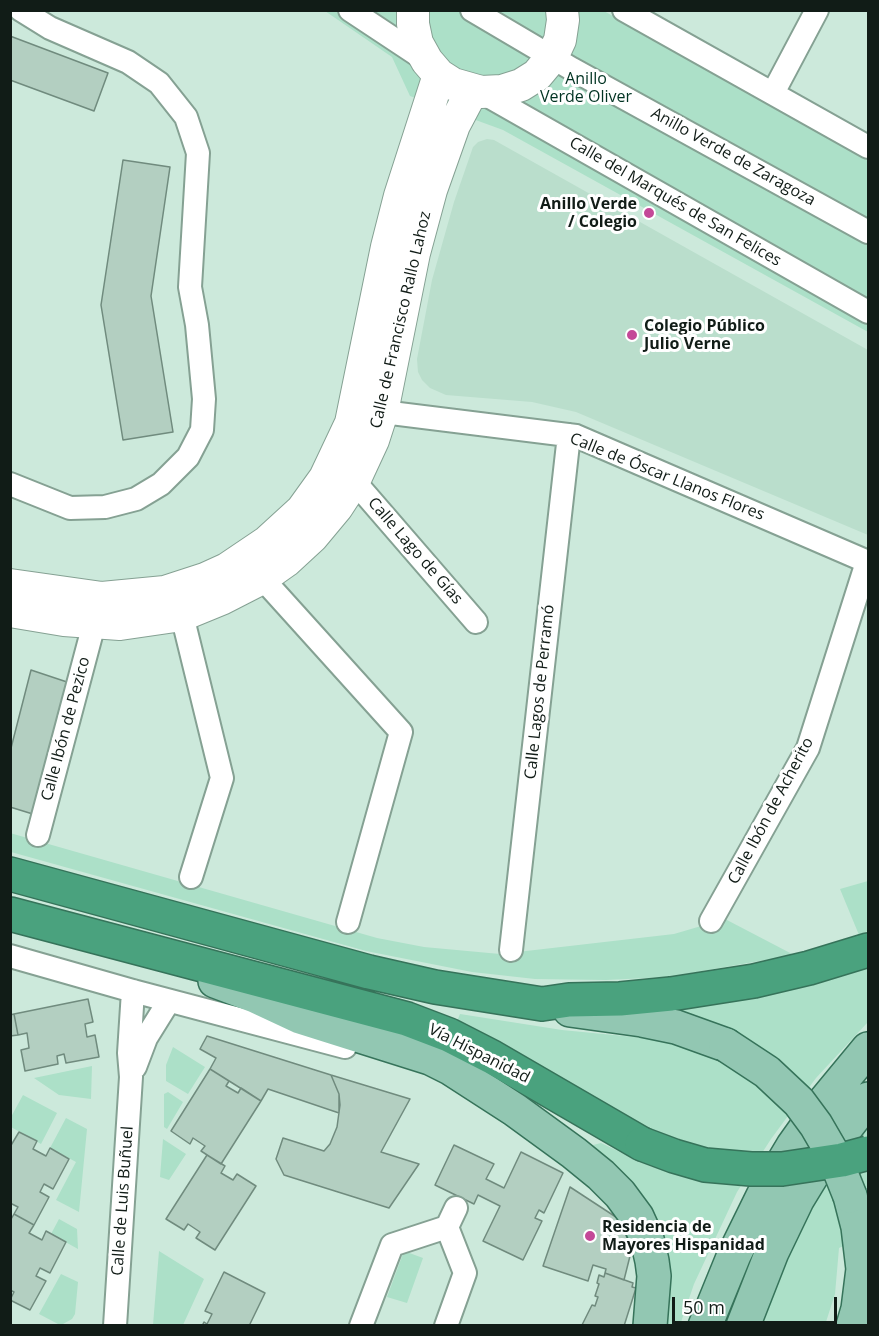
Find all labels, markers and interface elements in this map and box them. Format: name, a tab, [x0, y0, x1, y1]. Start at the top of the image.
park label: Anillo Verde Oliver	[540, 69, 632, 107]
street label: Anillo Verde de Zaragoza	[647, 104, 819, 210]
street label: Calle del Marqués de San Felices	[566, 133, 784, 271]
place label: Anillo Verde / Colegio	[540, 194, 637, 232]
marker: Anillo Verde / Colegio	[642, 206, 656, 220]
street label: Calle de Francisco Rallo Lahoz	[367, 210, 435, 430]
place label: Colegio Público Julio Verne	[644, 316, 765, 354]
marker: Colegio Público Julio Verne	[625, 328, 639, 342]
street label: Calle de Óscar Llanos Flores	[567, 429, 767, 525]
street label: Calle Lago de Gías	[363, 494, 467, 608]
street label: Calle Lagos de Perramó	[521, 604, 559, 780]
street label: Calle Ibón de Pezico	[38, 655, 94, 803]
street label: Calle Ibón de Acherito	[724, 734, 818, 888]
street label: Vía Hispanidad	[425, 1020, 533, 1088]
street label: Calle de Luis Buñuel	[108, 1126, 138, 1276]
place label: Residencia de Mayores Hispanidad	[602, 1217, 765, 1255]
marker: Residencia de Mayores Hispanidad	[583, 1229, 597, 1243]
scale bar	[675, 1285, 840, 1323]
text: 50 m	[683, 1295, 725, 1319]

